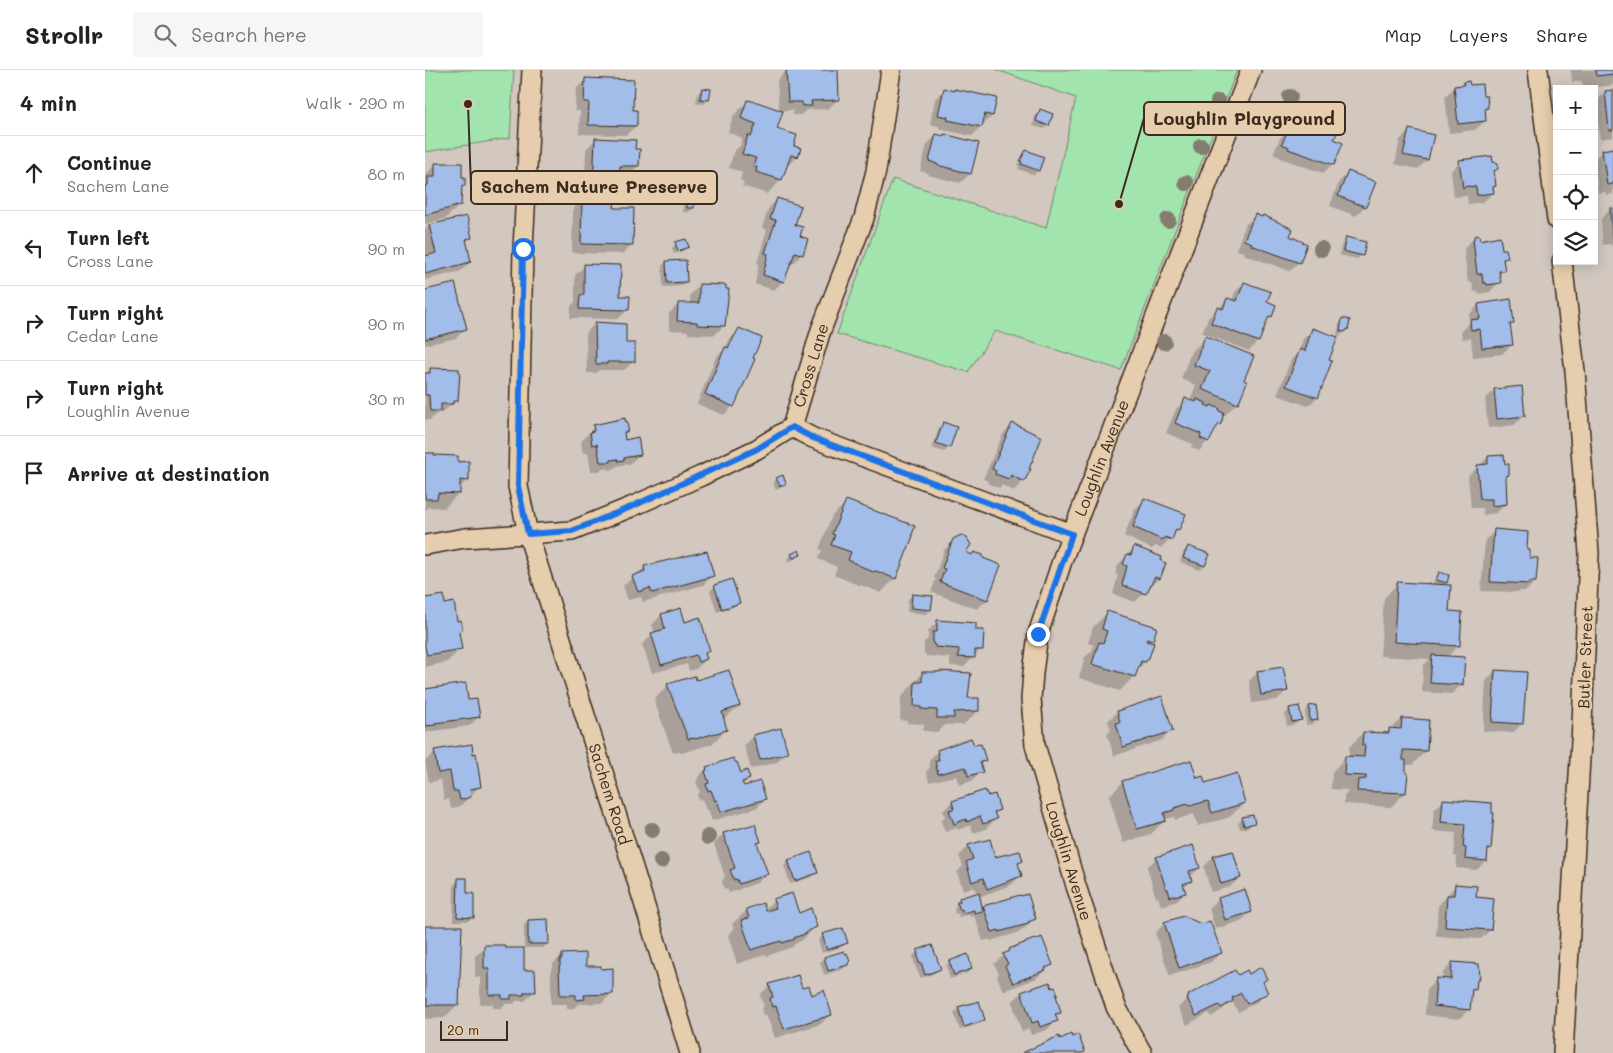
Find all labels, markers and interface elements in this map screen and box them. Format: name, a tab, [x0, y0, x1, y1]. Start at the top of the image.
search box	[133, 12, 483, 57]
text: Strollr	[25, 19, 103, 50]
icon: search	[151, 21, 179, 49]
text: Search here	[191, 22, 307, 47]
text: Map	[1385, 23, 1421, 47]
text: Layers	[1449, 23, 1508, 47]
text: Share	[1536, 23, 1588, 47]
map controls	[1553, 85, 1598, 265]
button: +	[1553, 85, 1598, 130]
text: 4 min	[20, 89, 77, 116]
text: Walk · 290 m	[305, 92, 405, 113]
callout: Loughlin Playground	[1144, 102, 1345, 135]
text: Loughlin Playground	[1153, 106, 1335, 130]
button: −	[1553, 130, 1598, 175]
text: Continue	[67, 150, 152, 175]
icon: ahead	[20, 159, 48, 187]
text: 80 m	[368, 163, 405, 184]
callout: Sachem Nature Preserve	[471, 171, 717, 204]
text: Sachem Nature Preserve	[481, 174, 708, 198]
text: Sachem Lane	[67, 175, 169, 196]
button: locate	[1553, 175, 1598, 220]
button: layers	[1553, 220, 1598, 265]
text: Turn left	[67, 225, 150, 250]
icon: left	[20, 234, 48, 262]
text: 90 m	[368, 238, 405, 259]
route start	[512, 238, 535, 261]
text: Cross Lane	[67, 250, 154, 271]
text: Turn right	[67, 300, 164, 325]
icon: right	[20, 309, 48, 337]
text: 90 m	[368, 313, 405, 334]
street label: Cross Lane	[787, 320, 833, 410]
text: Cedar Lane	[67, 325, 159, 346]
text: Turn right	[67, 375, 164, 400]
icon: right	[20, 384, 48, 412]
text: 30 m	[368, 388, 405, 409]
street label: Loughlin Avenue	[1069, 396, 1133, 519]
text: Loughlin Avenue	[67, 400, 190, 421]
icon: arrive	[20, 459, 48, 487]
text: Arrive at destination	[67, 461, 270, 486]
street label: Butler Street	[1572, 605, 1597, 709]
route end	[1027, 623, 1050, 646]
street label: Sachem Road	[585, 741, 636, 847]
street label: Loughlin Avenue	[1041, 799, 1098, 923]
scale bar	[440, 1018, 507, 1041]
text: 20 m	[447, 1020, 479, 1039]

